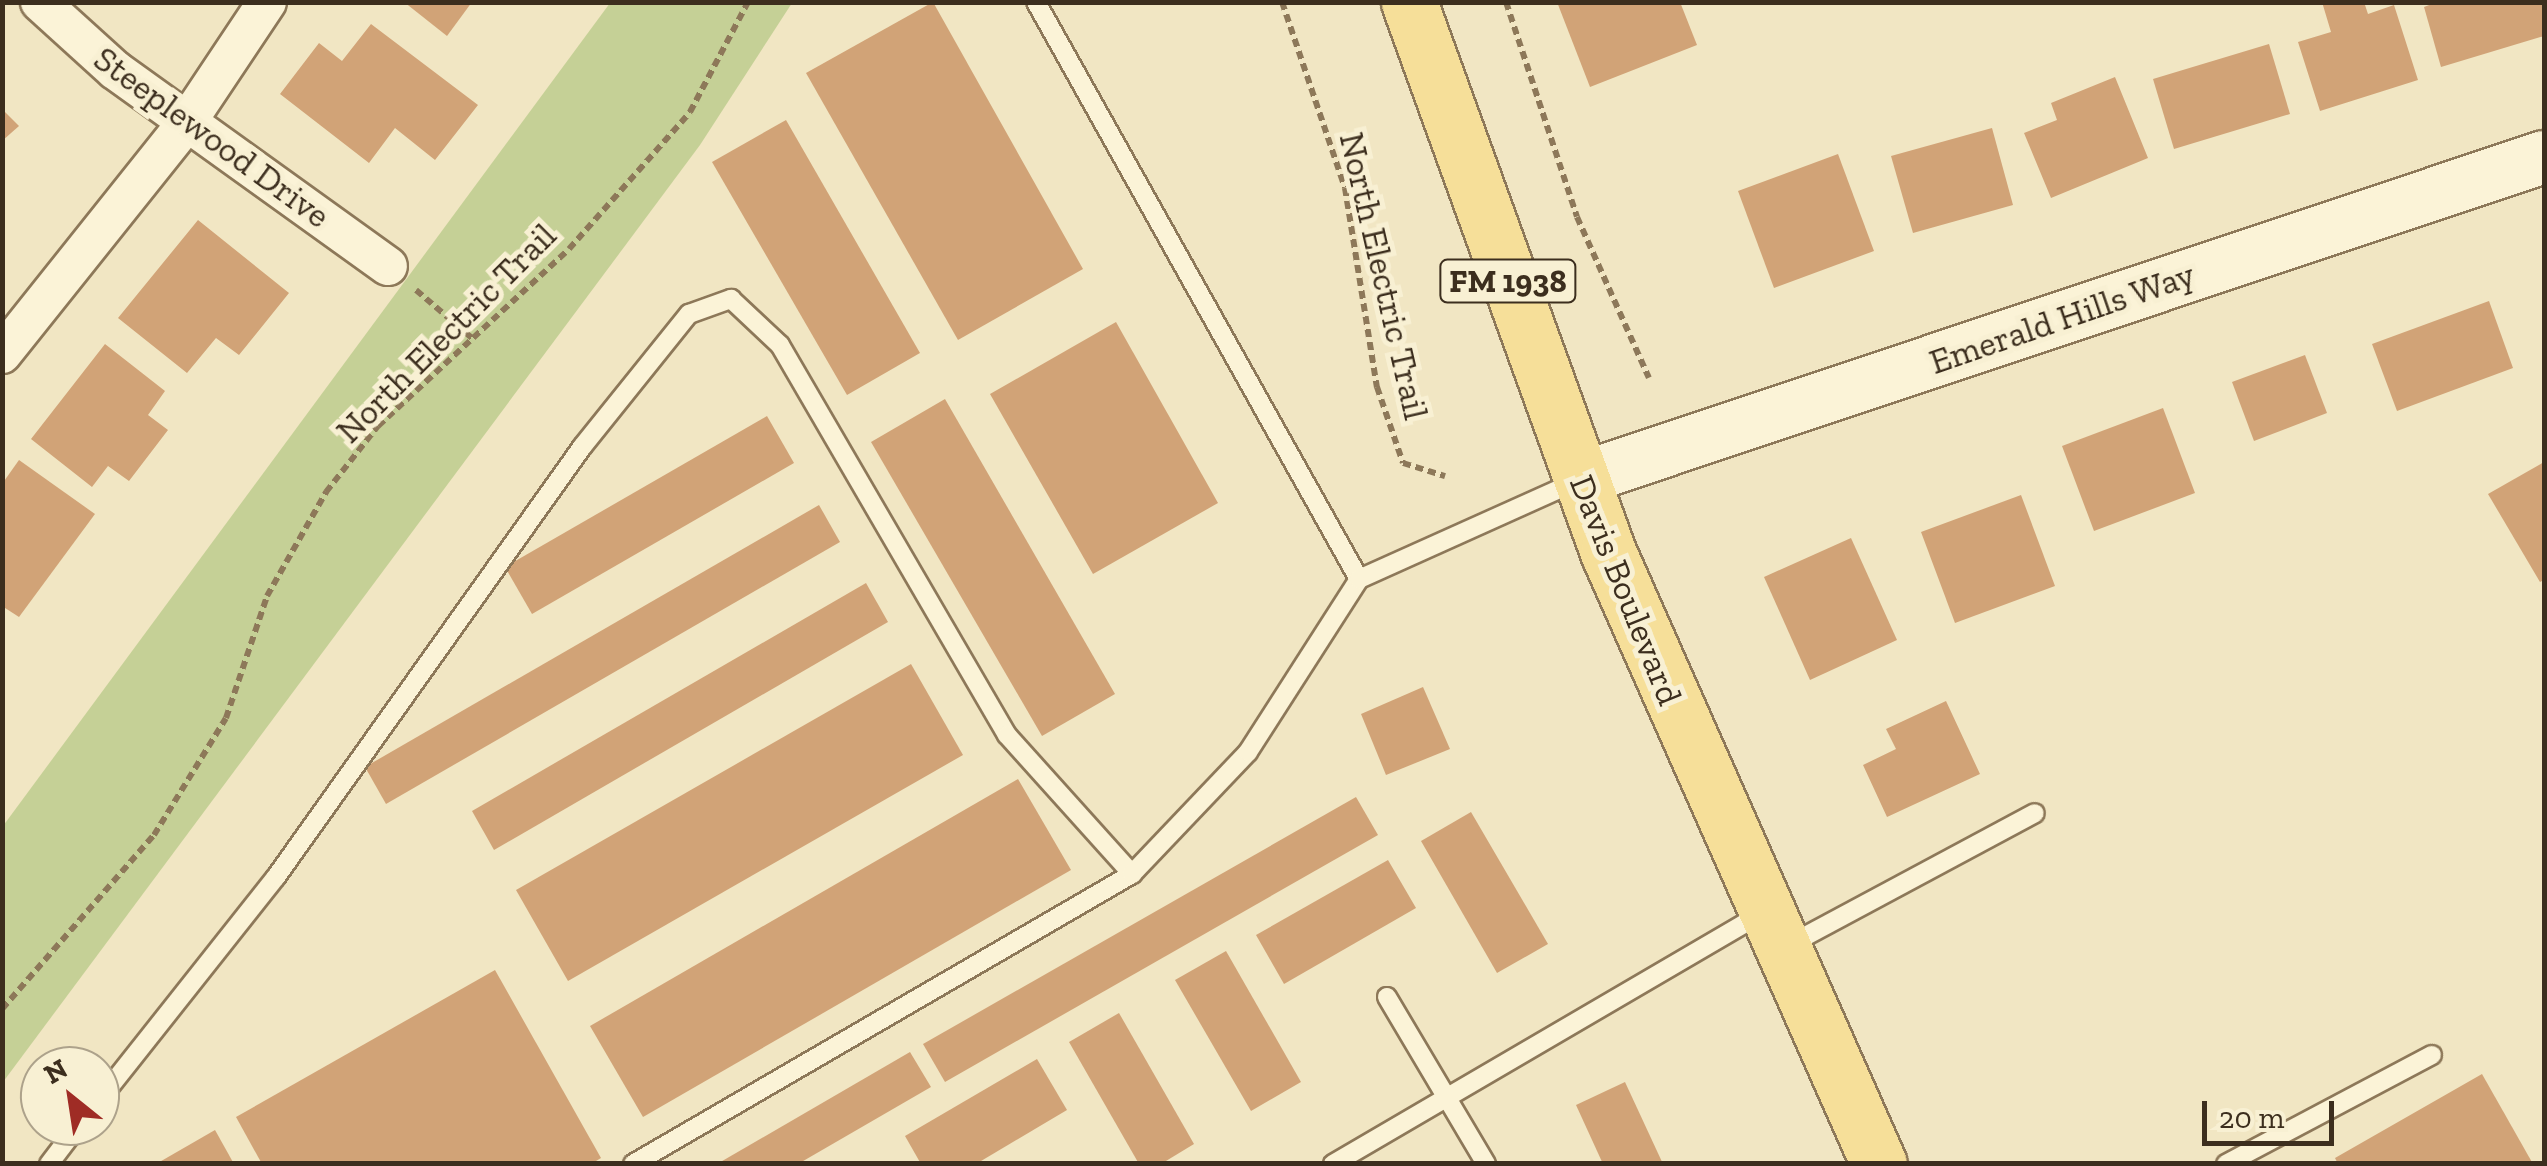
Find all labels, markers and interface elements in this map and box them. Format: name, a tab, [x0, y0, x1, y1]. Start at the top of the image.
street label: Steeplewood Drive	[86, 37, 338, 237]
street label: North Electric Trail	[1330, 128, 1438, 424]
street label: North Electric Trail	[327, 214, 565, 452]
street label: Emerald Hills Way	[1923, 253, 2201, 383]
road number: FM 1938	[1438, 254, 1578, 308]
street label: Davis Boulevard	[1561, 469, 1691, 711]
north arrow	[20, 1046, 120, 1146]
text: N	[38, 1052, 73, 1091]
scale bar	[2207, 1081, 2340, 1143]
text: 20 m	[2219, 1100, 2284, 1136]

